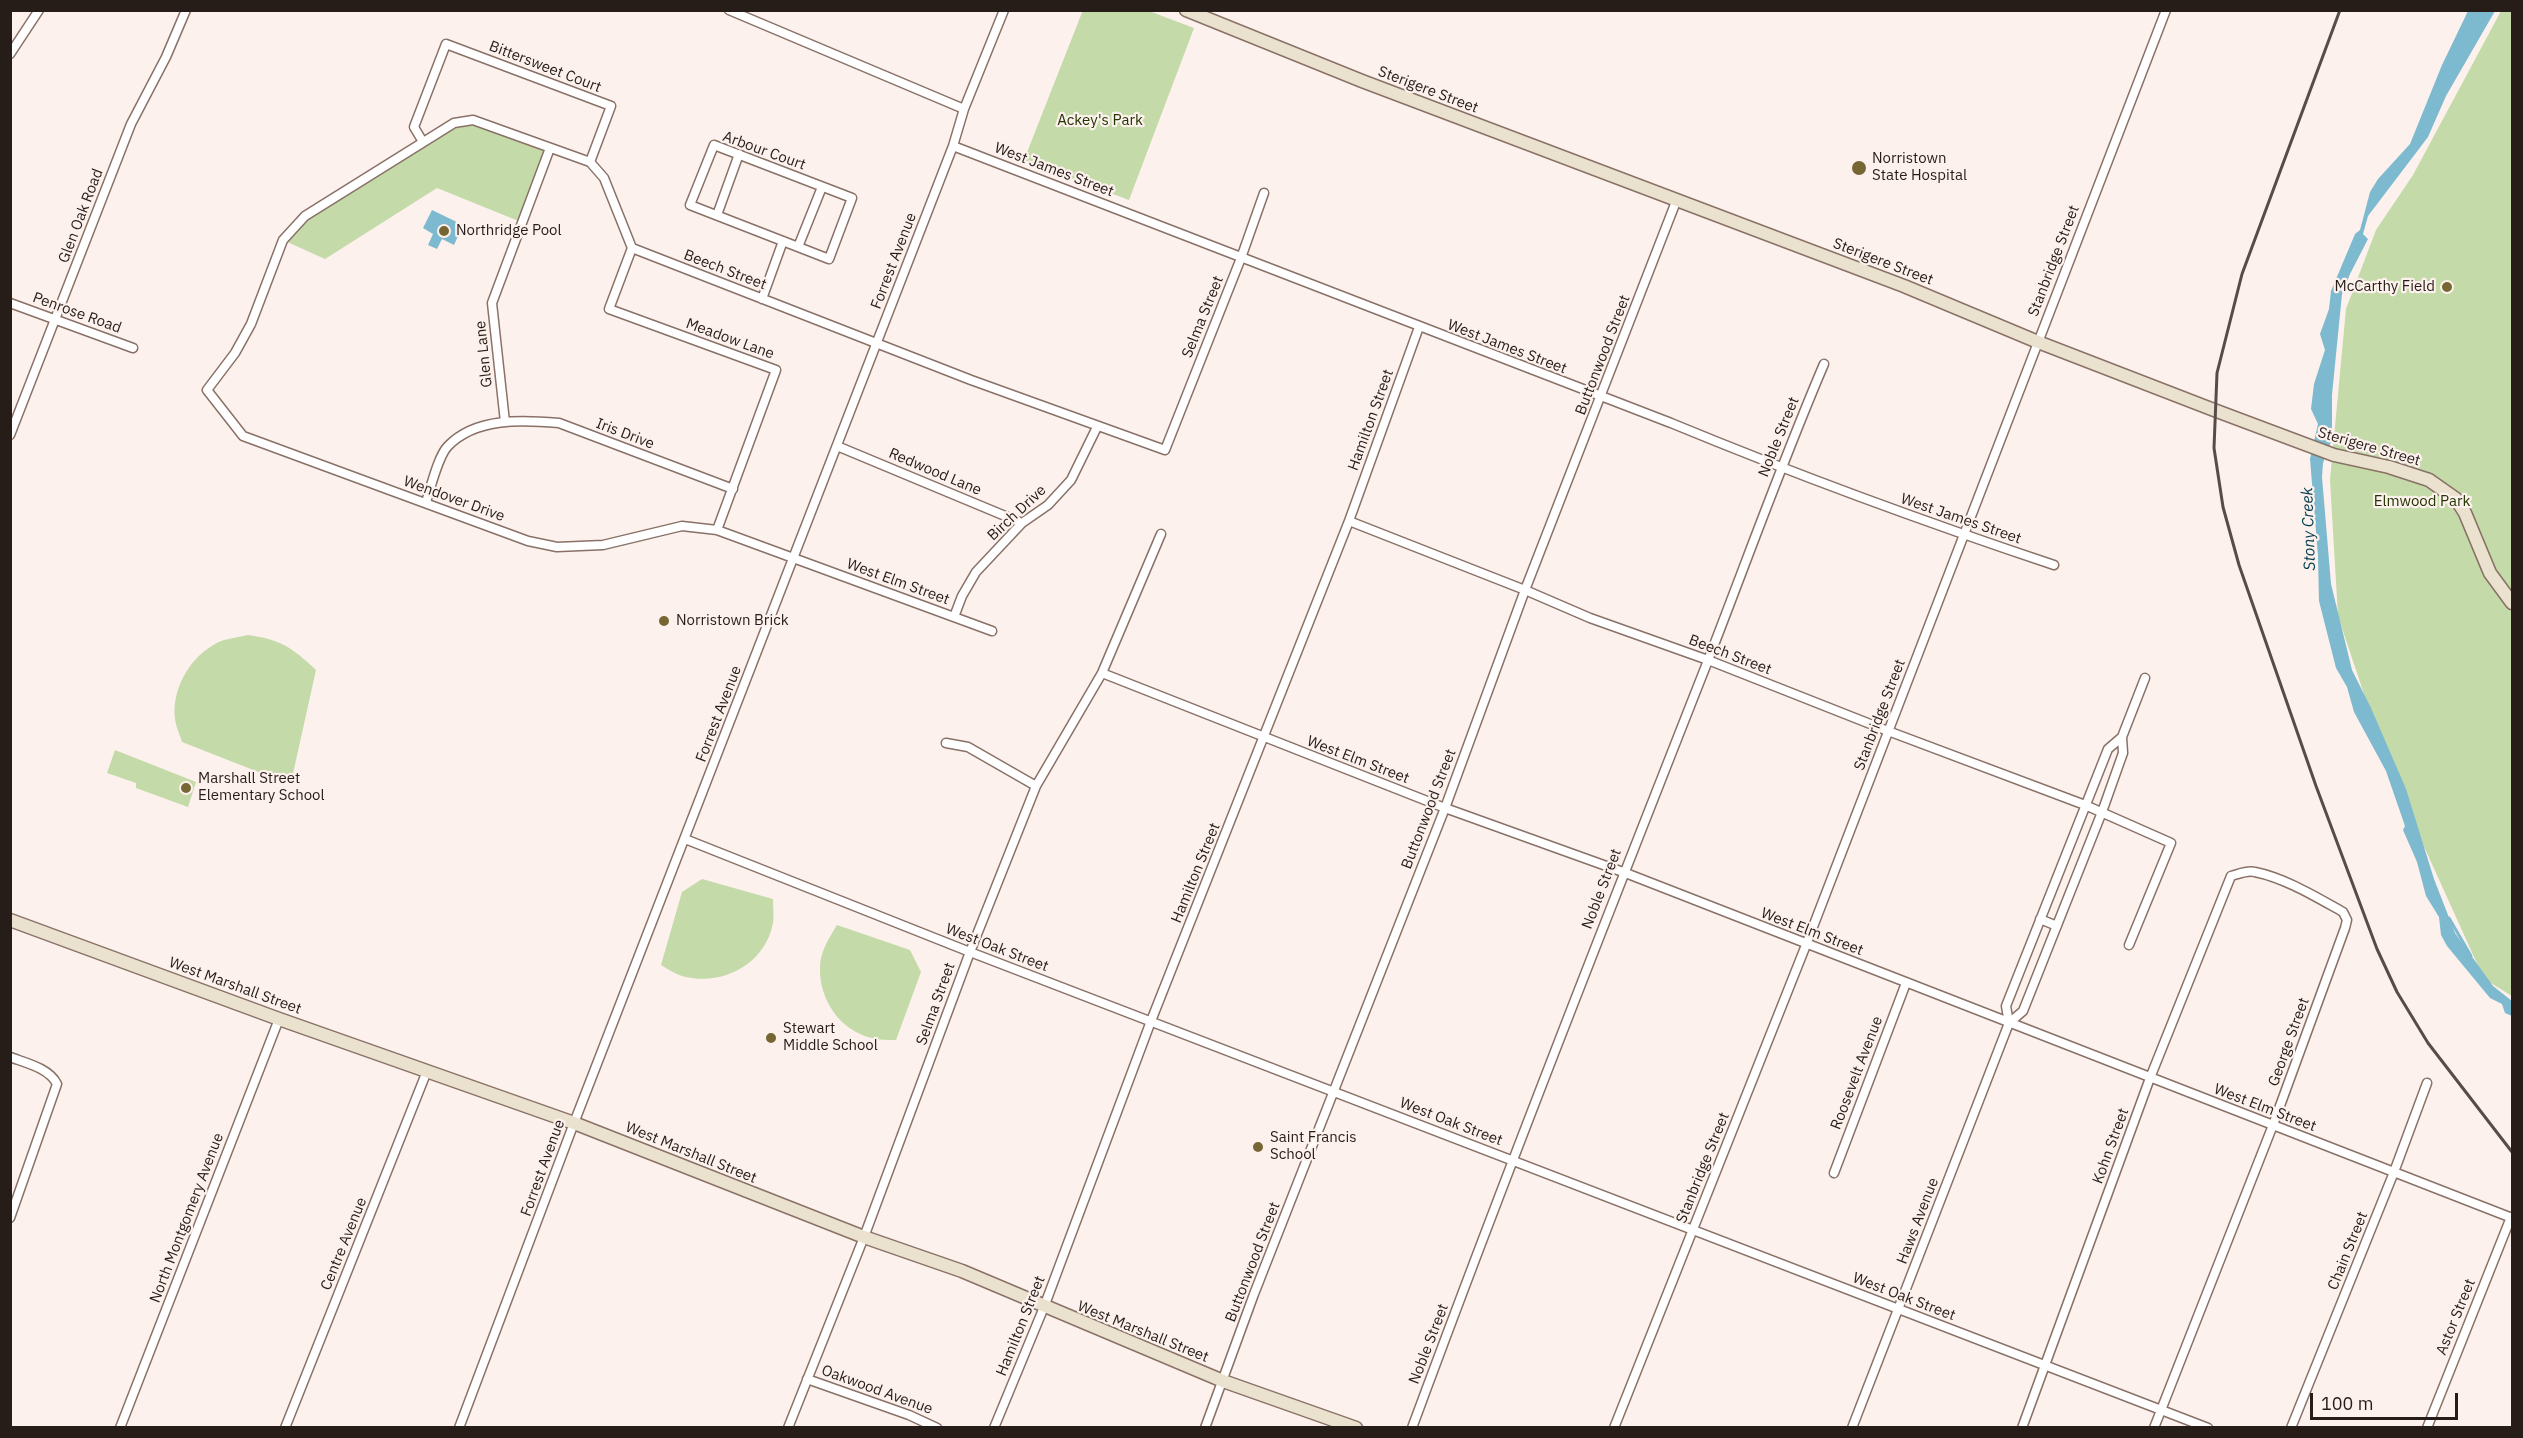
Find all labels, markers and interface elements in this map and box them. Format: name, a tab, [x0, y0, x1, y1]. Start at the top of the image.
street label: Bittersweet Court	[486, 37, 604, 97]
street label: Sterigere Street	[1375, 63, 1481, 117]
park label: Ackey's Park	[1057, 112, 1143, 130]
street label: Arbour Court	[720, 128, 808, 174]
street label: West James Street	[992, 139, 1116, 201]
place label: Norristown State Hospital	[1872, 150, 1967, 185]
marker: Norristown State Hospital	[1850, 159, 1868, 177]
street label: Glen Oak Road	[55, 166, 107, 266]
street label: Stanbridge Street	[2024, 203, 2084, 319]
street label: Forrest Avenue	[867, 210, 921, 312]
place label: Northridge Pool	[456, 222, 562, 240]
marker: Northridge Pool	[437, 224, 451, 238]
street label: Sterigere Street	[1830, 235, 1936, 289]
street label: Beech Street	[681, 246, 769, 294]
street label: Selma Street	[1178, 273, 1228, 361]
place label: McCarthy Field	[2335, 278, 2435, 296]
marker: McCarthy Field	[2440, 280, 2454, 294]
street label: Penrose Road	[30, 289, 124, 337]
street label: Buttonwood Street	[1572, 292, 1634, 418]
street label: Meadow Lane	[683, 315, 777, 363]
street label: West James Street	[1445, 316, 1569, 378]
street label: Glen Lane	[472, 320, 496, 388]
street label: Hamilton Street	[1344, 367, 1398, 473]
street label: Noble Street	[1755, 394, 1803, 480]
street label: Iris Drive	[593, 415, 657, 453]
street label: Sterigere Street	[2316, 424, 2422, 470]
street label: Redwood Lane	[886, 444, 984, 500]
street label: Wendover Drive	[401, 472, 507, 526]
street label: Birch Drive	[984, 481, 1050, 545]
water label: Stony Creek	[2298, 487, 2320, 571]
street label: West James Street	[1898, 490, 2024, 548]
park label: Elmwood Park	[2374, 493, 2470, 511]
street label: West Elm Street	[844, 555, 952, 609]
place label: Norristown Brick	[676, 612, 789, 630]
marker: Norristown Brick	[657, 614, 671, 628]
street label: Beech Street	[1686, 631, 1774, 679]
street label: Stanbridge Street	[1850, 657, 1910, 773]
street label: Forrest Avenue	[692, 663, 746, 765]
street label: West Elm Street	[1304, 732, 1412, 788]
street label: Buttonwood Street	[1398, 746, 1460, 872]
place label: Marshall Street Elementary School	[198, 770, 325, 805]
marker: Marshall Street Elementary School	[179, 781, 193, 795]
street label: Hamilton Street	[1168, 820, 1224, 926]
street label: Noble Street	[1578, 846, 1626, 932]
street label: West Elm Street	[1758, 904, 1866, 960]
street label: West Oak Street	[943, 920, 1051, 976]
street label: West Marshall Street	[166, 954, 304, 1018]
street label: Selma Street	[913, 960, 959, 1048]
street label: George Street	[2265, 995, 2313, 1089]
street label: Roosevelt Avenue	[1827, 1014, 1887, 1132]
place label: Stewart Middle School	[783, 1020, 878, 1055]
marker: Stewart Middle School	[764, 1031, 778, 1045]
street label: West Elm Street	[2211, 1080, 2319, 1136]
street label: West Oak Street	[1397, 1094, 1505, 1150]
street label: Kohn Street	[2089, 1106, 2133, 1186]
street label: Stanbridge Street	[1673, 1110, 1733, 1226]
street label: Forrest Avenue	[517, 1117, 569, 1219]
street label: West Marshall Street	[623, 1118, 759, 1188]
place label: Saint Francis School	[1270, 1129, 1356, 1164]
street label: North Montgomery Avenue	[146, 1131, 228, 1305]
marker: Saint Francis School	[1251, 1140, 1265, 1154]
street label: Haws Avenue	[1893, 1175, 1943, 1267]
street label: Centre Avenue	[317, 1195, 371, 1293]
street label: Buttonwood Street	[1222, 1199, 1284, 1325]
street label: Chain Street	[2324, 1209, 2372, 1293]
street label: West Oak Street	[1850, 1269, 1958, 1325]
street label: Hamilton Street	[993, 1273, 1049, 1379]
street label: Astor Street	[2433, 1276, 2479, 1358]
street label: West Marshall Street	[1075, 1297, 1211, 1367]
street label: Noble Street	[1405, 1301, 1453, 1387]
street label: Oakwood Avenue	[819, 1362, 935, 1418]
scale bar	[2313, 1381, 2462, 1419]
text: 100 m	[2321, 1392, 2373, 1415]

